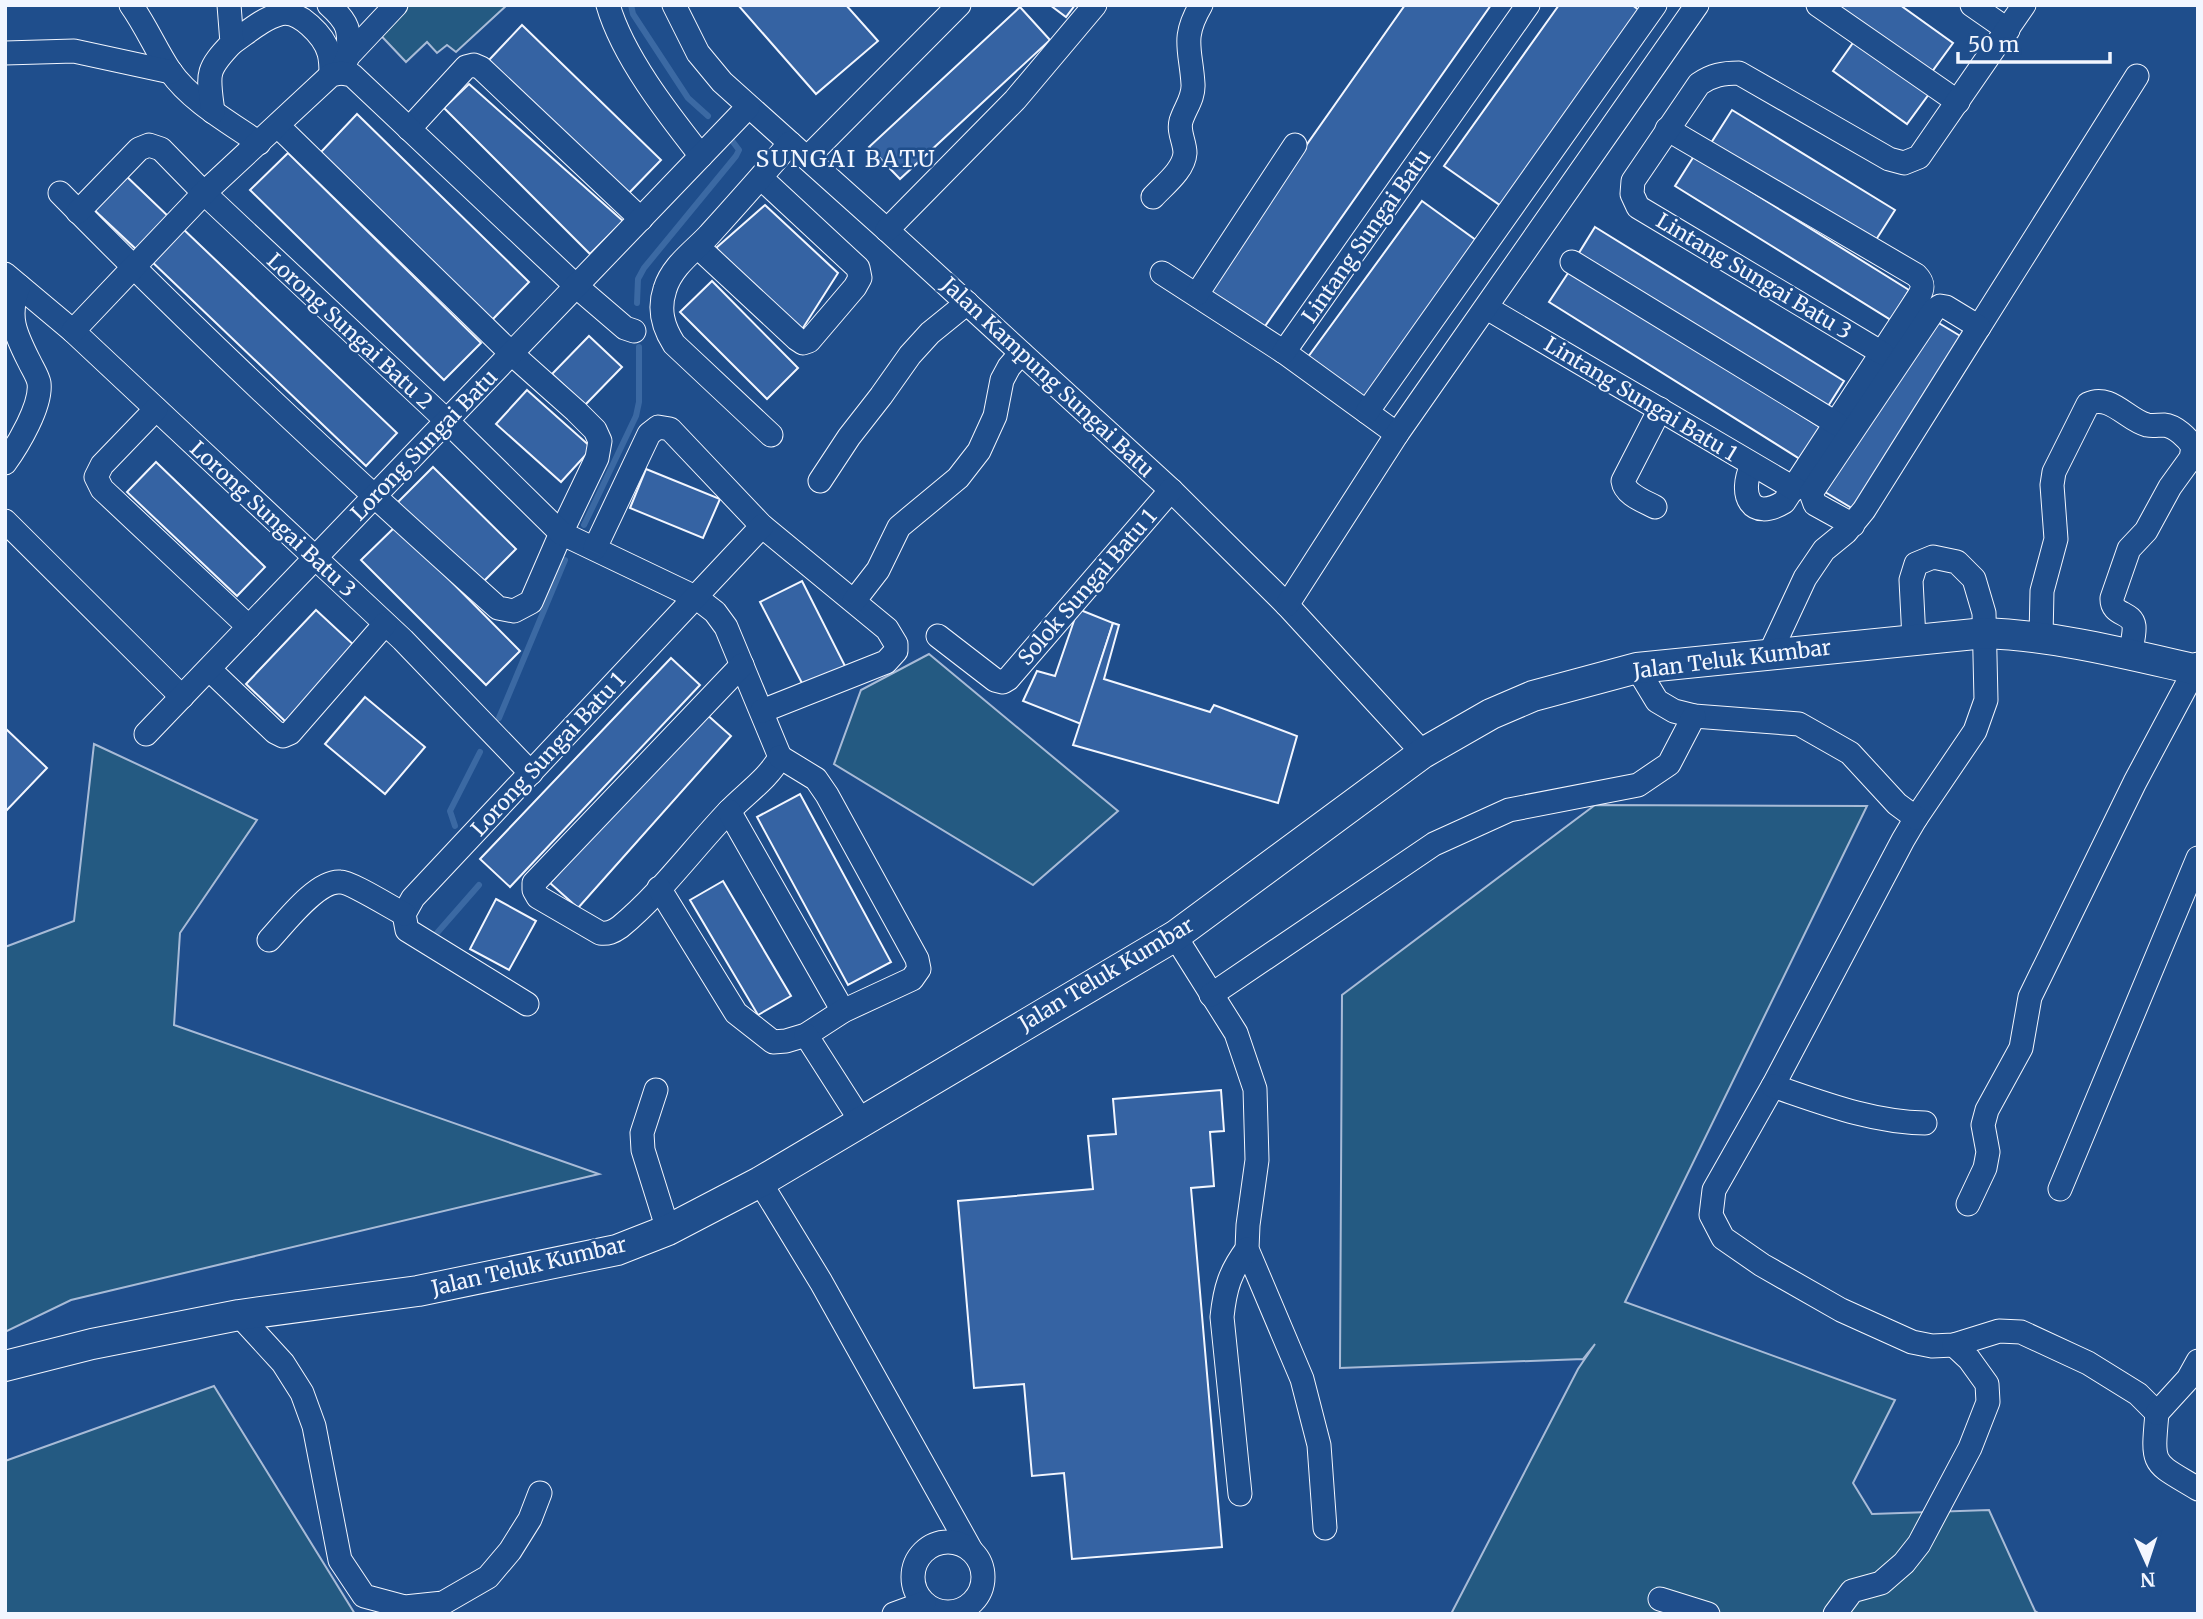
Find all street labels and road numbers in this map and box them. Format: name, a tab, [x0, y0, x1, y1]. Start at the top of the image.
street label: Lintang Sungai Batu	[1296, 144, 1436, 328]
street label: Lintang Sungai Batu 3	[1651, 207, 1857, 345]
street label: Lorong Sungai Batu 2	[261, 247, 439, 415]
street label: Jalan Kampung Sungai Batu	[935, 271, 1160, 483]
street label: Lintang Sungai Batu 1	[1539, 331, 1743, 467]
street label: Lorong Sungai Batu	[345, 364, 503, 526]
street label: Lorong Sungai Batu 3	[184, 435, 362, 603]
street label: Solok Sungai Batu 1	[1012, 503, 1162, 671]
street label: Jalan Teluk Kumbar	[1630, 633, 1833, 685]
street label: Lorong Sungai Batu 1	[465, 666, 631, 842]
street label: Jalan Teluk Kumbar	[1013, 911, 1198, 1037]
street label: Jalan Teluk Kumbar	[428, 1230, 629, 1302]

